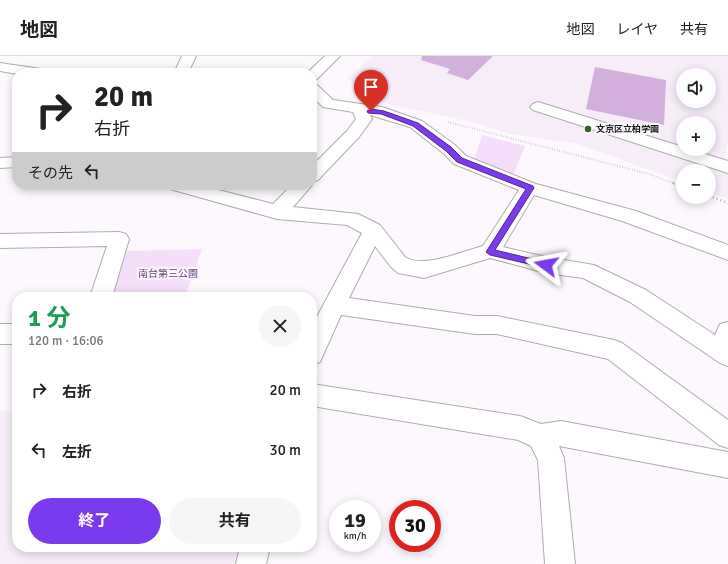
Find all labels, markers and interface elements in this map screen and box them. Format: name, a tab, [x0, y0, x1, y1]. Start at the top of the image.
text: 地図	[20, 18, 58, 42]
text: 地図	[566, 21, 594, 38]
text: レイヤ	[616, 21, 658, 38]
text: 共有	[680, 21, 708, 38]
map controls	[676, 68, 716, 204]
button: sound	[676, 68, 716, 108]
pin	[354, 70, 388, 111]
icon: arrive	[360, 76, 382, 98]
text: 20 m	[94, 80, 153, 114]
icon: right	[28, 84, 80, 136]
button: +	[676, 116, 716, 156]
text: 右折	[94, 118, 130, 140]
marker: 文京区立柏学園	[583, 124, 593, 134]
place label: 文京区立柏学園	[596, 124, 659, 135]
icon: left	[81, 160, 103, 182]
text: その先	[28, 164, 73, 182]
button: −	[676, 164, 716, 204]
position arrow	[525, 244, 567, 286]
park label: 南台第三公園	[138, 268, 198, 280]
text: 1 分	[28, 303, 70, 333]
button: close	[259, 305, 301, 347]
text: 120 m · 16:06	[28, 333, 104, 349]
icon: right	[28, 379, 50, 401]
text: 20 m	[270, 381, 301, 399]
text: 右折	[62, 383, 92, 401]
icon: left	[28, 439, 50, 461]
text: 30 m	[270, 441, 301, 459]
text: 左折	[62, 443, 92, 461]
button: 終了	[28, 498, 161, 544]
button: 共有	[169, 498, 301, 544]
speed limit sign: 30	[389, 500, 441, 552]
text: 19	[344, 508, 366, 533]
text: km/h	[344, 530, 366, 542]

